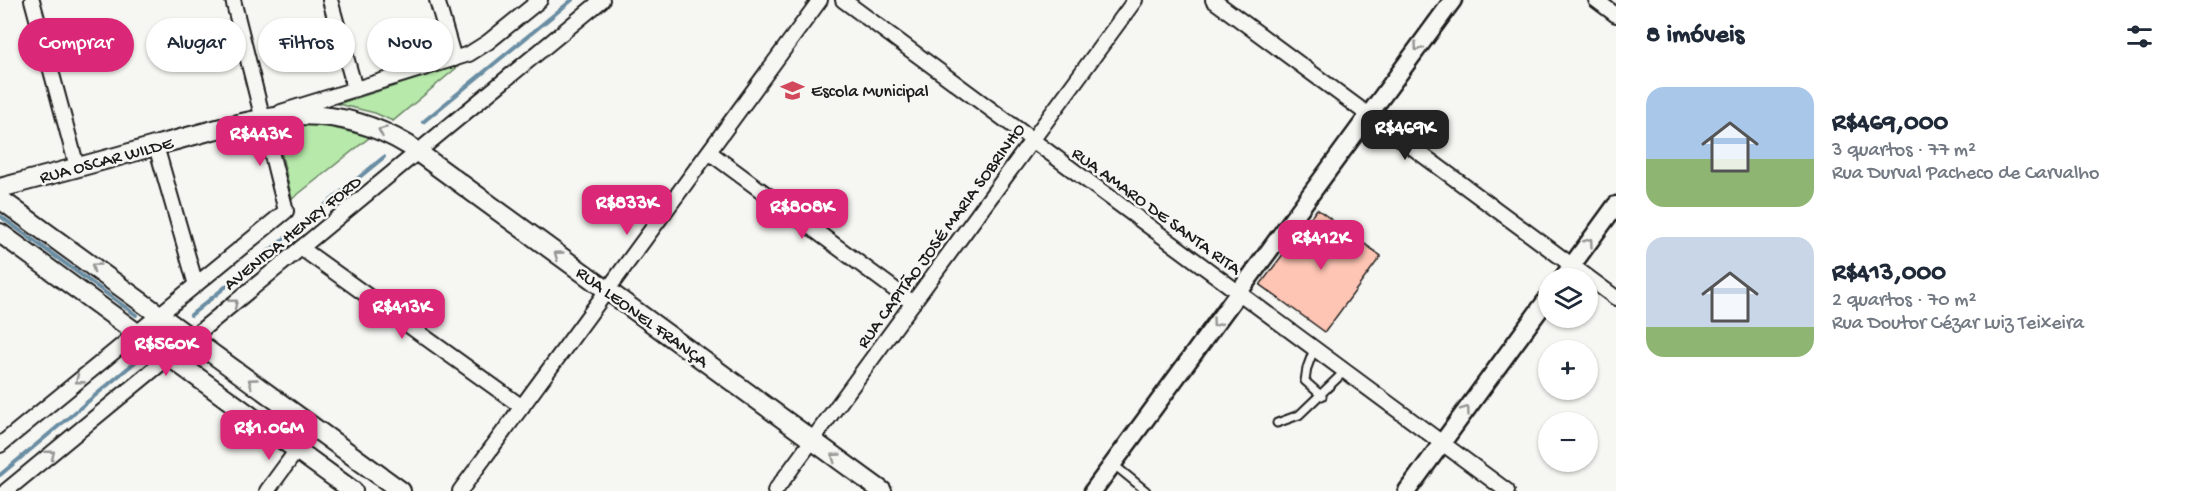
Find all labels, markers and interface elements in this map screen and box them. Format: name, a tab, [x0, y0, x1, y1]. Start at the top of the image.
chip: Comprar	[18, 18, 134, 72]
chip: Alugar	[146, 18, 246, 72]
chip: Filtros	[258, 18, 355, 72]
chip: Novo	[367, 18, 453, 72]
icon: filters	[2123, 20, 2156, 53]
text: 8 imóveis	[1646, 21, 1744, 52]
one-way arrow	[1414, 41, 1425, 52]
school or university icon: Escola Municipal	[780, 77, 806, 103]
place label: Escola Municipal	[811, 82, 929, 103]
text: R$469,000	[1832, 109, 1948, 140]
pin: R$469K	[1356, 110, 1454, 161]
icon: home	[1694, 111, 1766, 183]
pin: R$443K	[211, 116, 309, 167]
text: R$469K	[1375, 118, 1435, 141]
street label: RUA CAPITÃO JOSÉ MARIA SOBRINHO	[853, 120, 1031, 353]
text: R$443K	[230, 124, 290, 147]
one-way arrow	[377, 127, 388, 139]
street label: RUA OSCAR WILDE	[38, 133, 176, 189]
text: 3 quartos · 77 m²	[1832, 140, 1976, 163]
street label: RUA AMARO DE SANTA RITA	[1067, 144, 1245, 281]
text: Rua Durval Pacheco de Carvalho	[1832, 163, 2099, 186]
street label: AVENIDA HENRY FORD	[221, 172, 367, 296]
pin: R$833K	[578, 185, 676, 236]
pin: R$808K	[753, 189, 851, 240]
text: R$833K	[596, 193, 658, 216]
text: R$808K	[770, 197, 834, 220]
pin: R$412K	[1272, 220, 1370, 271]
text: R$412K	[1292, 228, 1350, 251]
one-way arrow	[1582, 238, 1593, 249]
one-way arrow	[554, 251, 565, 262]
text: R$413,000	[1832, 259, 1946, 290]
icon: home	[1694, 261, 1766, 333]
one-way arrow	[90, 263, 101, 274]
street label: RUA LEONEL FRANÇA	[571, 263, 713, 374]
map controls	[1538, 268, 1598, 472]
button: layers	[1538, 268, 1598, 328]
pin: R$413K	[353, 289, 451, 340]
text: 2 quartos · 70 m²	[1832, 290, 1976, 313]
text: R$413K	[373, 297, 431, 320]
one-way arrow	[227, 299, 238, 310]
text: Rua Doutor Cézar Luiz Teixeira	[1832, 313, 2084, 336]
one-way arrow	[1212, 317, 1223, 328]
pin: R$560K	[117, 326, 215, 377]
text: R$560K	[135, 334, 197, 357]
button: +	[1538, 340, 1598, 400]
one-way arrow	[74, 373, 85, 384]
one-way arrow	[247, 378, 258, 389]
one-way arrow	[1459, 405, 1470, 416]
pin: R$1.06M	[214, 410, 324, 461]
button: −	[1538, 412, 1598, 472]
text: R$1.06M	[234, 418, 304, 441]
one-way arrow	[44, 450, 55, 461]
one-way arrow	[830, 453, 841, 464]

